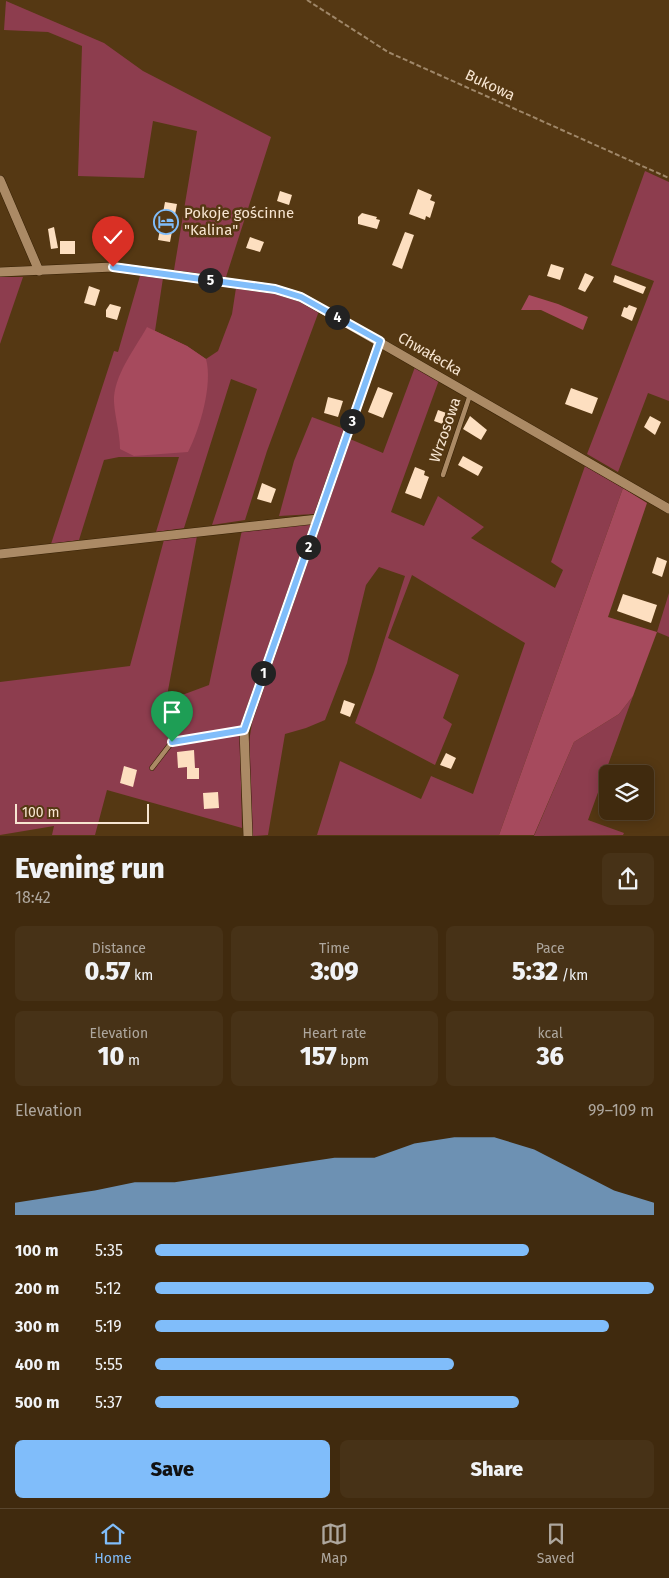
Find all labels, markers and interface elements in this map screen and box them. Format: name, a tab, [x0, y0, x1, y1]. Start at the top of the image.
street label: Bukowa	[462, 66, 518, 104]
place label: Pokoje gościnne "Kalina"	[184, 204, 294, 239]
hotel icon: Pokoje gościnne "Kalina"	[153, 209, 179, 235]
pin	[92, 216, 134, 267]
icon: check	[99, 223, 127, 251]
pin: 5	[198, 268, 222, 292]
text: 5	[207, 272, 214, 289]
pin: 4	[324, 304, 350, 330]
text: 4	[334, 309, 341, 326]
street label: Chwałecka	[395, 328, 465, 380]
street label: Wrzosowa	[425, 395, 465, 465]
pin: 3	[340, 408, 364, 434]
text: 3	[349, 413, 356, 430]
pin: 2	[296, 534, 320, 560]
text: 2	[305, 539, 312, 556]
pin: 1	[250, 660, 276, 686]
text: 1	[260, 665, 267, 682]
pin	[151, 691, 193, 742]
icon: arrive	[158, 698, 186, 726]
map controls	[599, 765, 654, 820]
button: layers	[599, 765, 654, 820]
scale bar	[15, 801, 149, 824]
text: 100 m	[22, 804, 59, 821]
text: Evening run	[15, 852, 165, 885]
button: share	[602, 853, 654, 905]
text: 18:42	[15, 888, 51, 907]
text: Distance	[92, 940, 146, 957]
text: Time	[319, 940, 350, 957]
text: Pace	[536, 940, 565, 957]
text: 0.57	[84, 957, 130, 987]
text: 3:09	[310, 957, 359, 987]
text: 5:32	[512, 957, 558, 987]
text: km	[130, 967, 153, 984]
text: /km	[558, 967, 588, 984]
text: Elevation	[89, 1025, 148, 1042]
text: Heart rate	[303, 1025, 366, 1042]
text: kcal	[538, 1025, 563, 1042]
text: 10	[98, 1042, 124, 1072]
text: 157	[300, 1042, 337, 1072]
text: 36	[536, 1042, 564, 1072]
text: m	[124, 1052, 140, 1069]
text: bpm	[337, 1052, 369, 1069]
text: Elevation	[15, 1101, 82, 1120]
text: 99–109 m	[588, 1101, 654, 1120]
text: 100 m	[15, 1241, 58, 1260]
text: 5:35	[95, 1241, 123, 1260]
text: 200 m	[15, 1279, 59, 1298]
text: 5:12	[95, 1279, 121, 1298]
text: 300 m	[15, 1317, 59, 1336]
text: 5:19	[95, 1317, 122, 1336]
text: 400 m	[15, 1355, 60, 1374]
text: 5:55	[95, 1355, 123, 1374]
text: 500 m	[15, 1393, 60, 1412]
text: 5:37	[95, 1393, 122, 1412]
button: Save	[15, 1440, 330, 1498]
button: Share	[340, 1440, 654, 1498]
tab: Home	[94, 1520, 132, 1567]
tab: Map	[320, 1520, 348, 1567]
tab: Saved	[537, 1520, 575, 1567]

